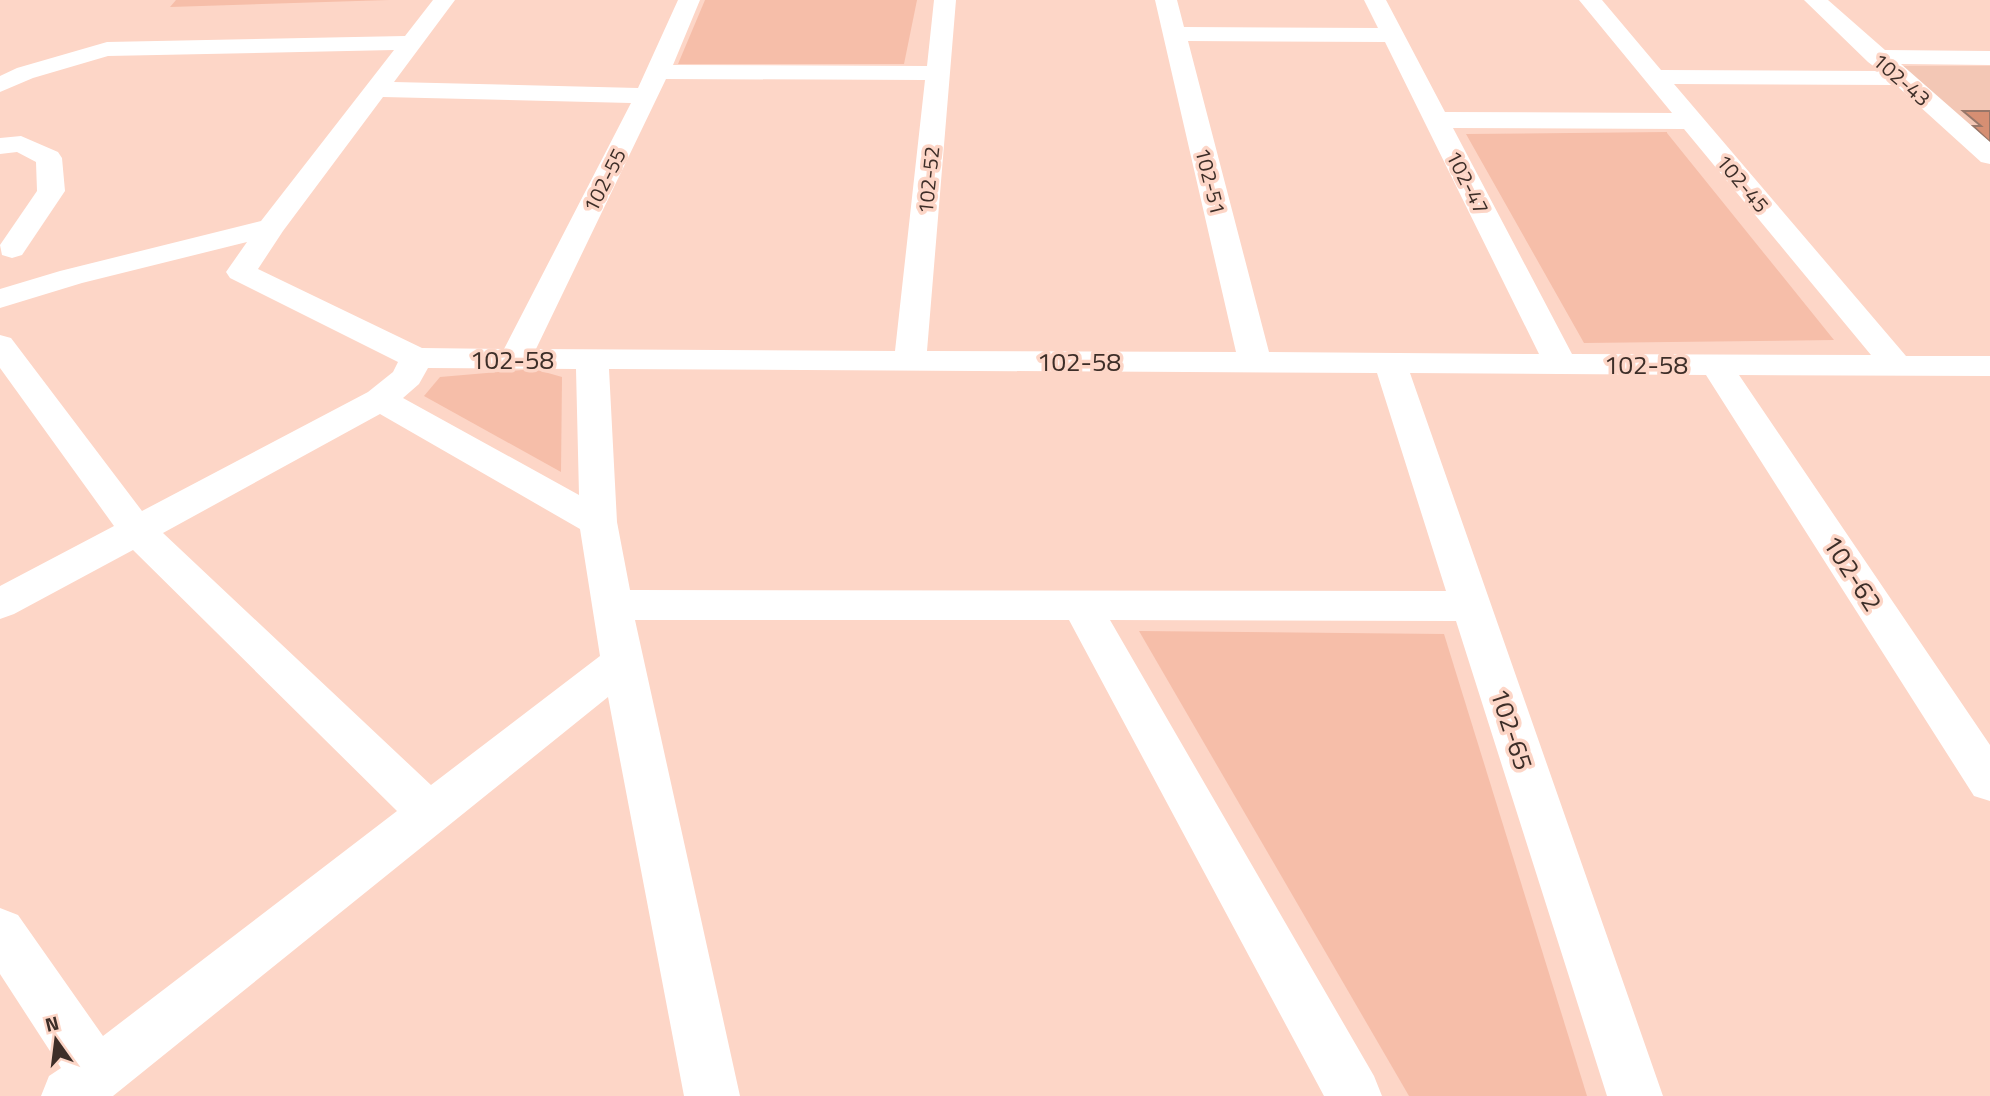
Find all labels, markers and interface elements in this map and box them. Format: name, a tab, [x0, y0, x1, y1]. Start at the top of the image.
street label: 102-43	[1866, 45, 1938, 113]
street label: 102-55	[574, 142, 634, 218]
street label: 102-51	[1187, 144, 1235, 218]
street label: 102-47	[1438, 144, 1498, 220]
street label: 102-52	[909, 145, 947, 215]
street label: 102-45	[1709, 147, 1777, 219]
street label: 102-58	[470, 340, 554, 379]
street label: 102-58	[1037, 342, 1121, 381]
street label: 102-58	[1604, 345, 1688, 384]
street label: 102-62	[1814, 527, 1892, 619]
street label: 102-65	[1480, 683, 1544, 775]
north arrow	[21, 1005, 91, 1075]
text: N	[42, 1007, 62, 1039]

